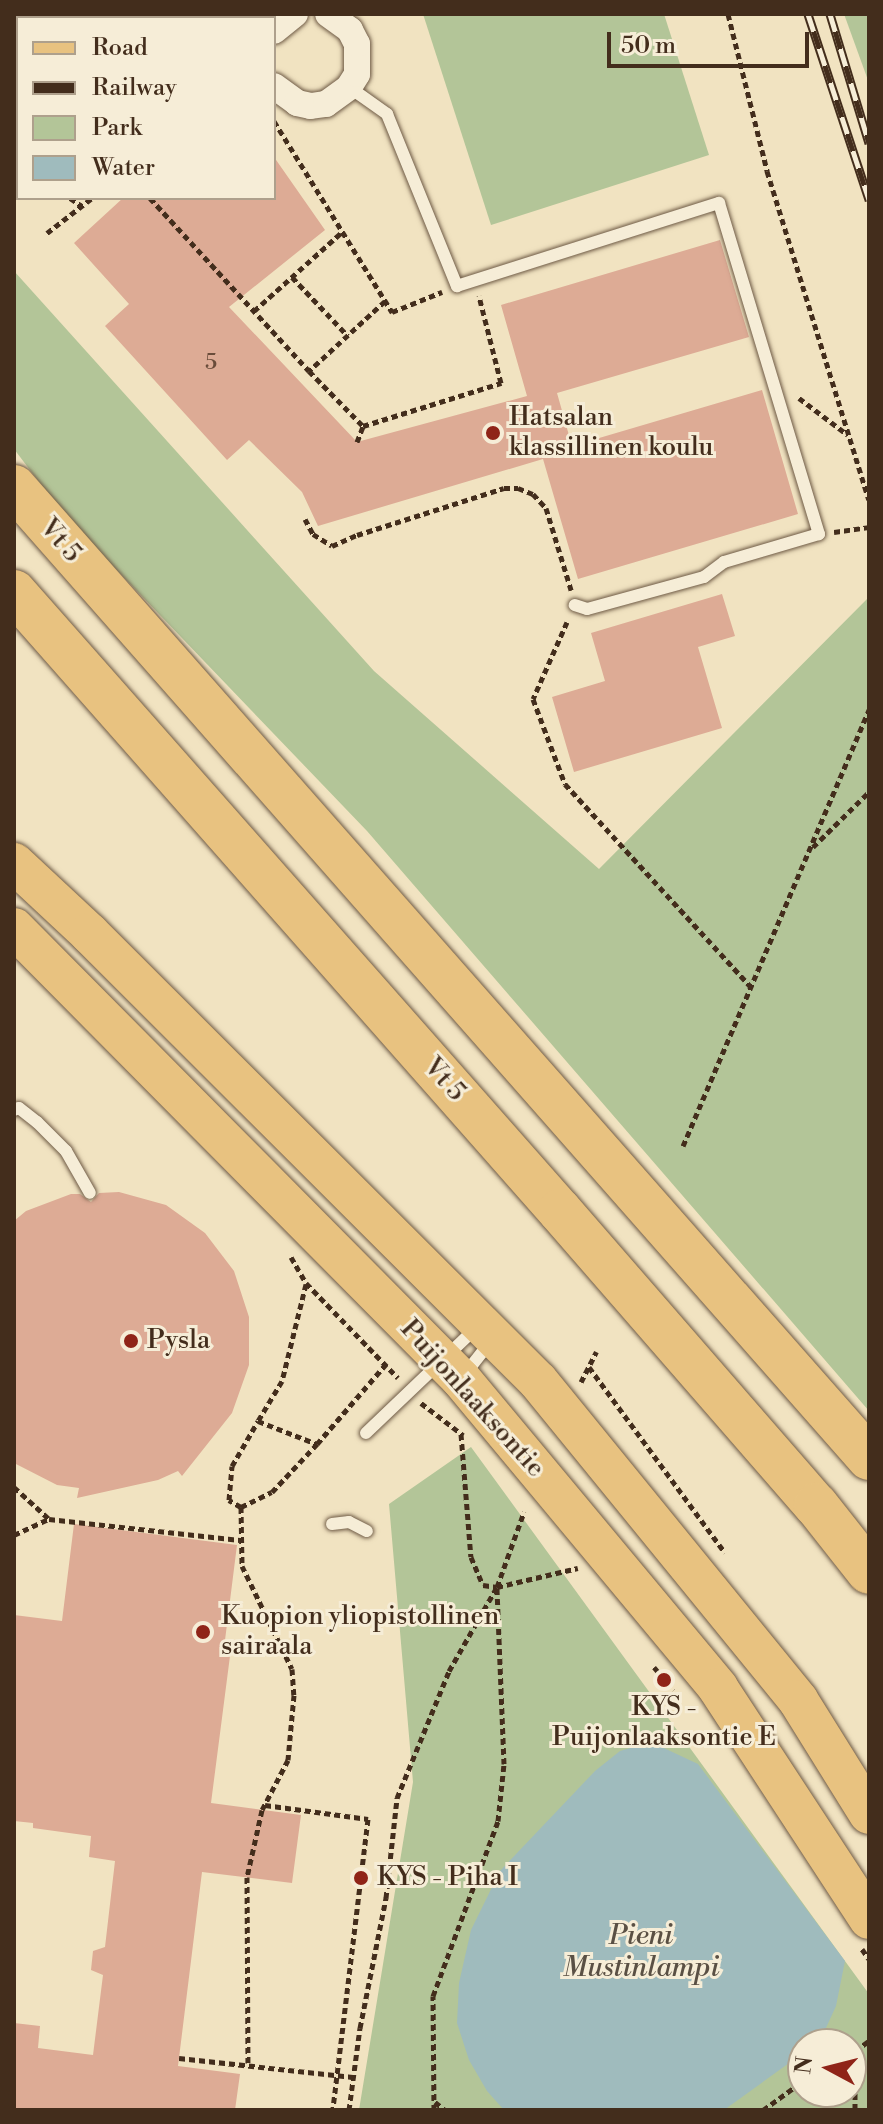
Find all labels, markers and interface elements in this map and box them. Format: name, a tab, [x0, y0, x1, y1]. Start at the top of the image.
legend	[16, 16, 276, 200]
scale bar	[611, 16, 813, 66]
text: 50 m	[621, 31, 676, 61]
text: Road	[92, 33, 148, 63]
text: Railway	[92, 73, 177, 103]
text: Park	[92, 113, 142, 143]
text: Water	[92, 153, 155, 183]
house number: 5	[205, 350, 217, 376]
place label: Hatsalan klassillinen koulu	[509, 402, 713, 464]
marker: Hatsalan klassillinen koulu	[484, 424, 502, 442]
street label: Vt 5	[33, 513, 87, 569]
street label: Vt 5	[417, 1052, 471, 1108]
street label: Puijonlaaksontie	[393, 1314, 551, 1484]
place label: Pysla	[147, 1325, 210, 1357]
marker: Pysla	[122, 1332, 140, 1350]
place label: Kuopion yliopistollinen sairaala	[221, 1601, 499, 1662]
marker: Kuopion yliopistollinen sairaala	[192, 1621, 214, 1643]
marker: KYS - Puijonlaaksontie E	[655, 1671, 673, 1689]
place label: KYS - Puijonlaaksontie E	[552, 1692, 776, 1754]
place label: KYS - Piha I	[377, 1862, 518, 1894]
marker: KYS - Piha I	[352, 1869, 370, 1887]
water label: Pieni Mustinlampi	[563, 1919, 719, 1985]
north arrow	[787, 2028, 867, 2108]
text: N	[790, 2055, 819, 2076]

